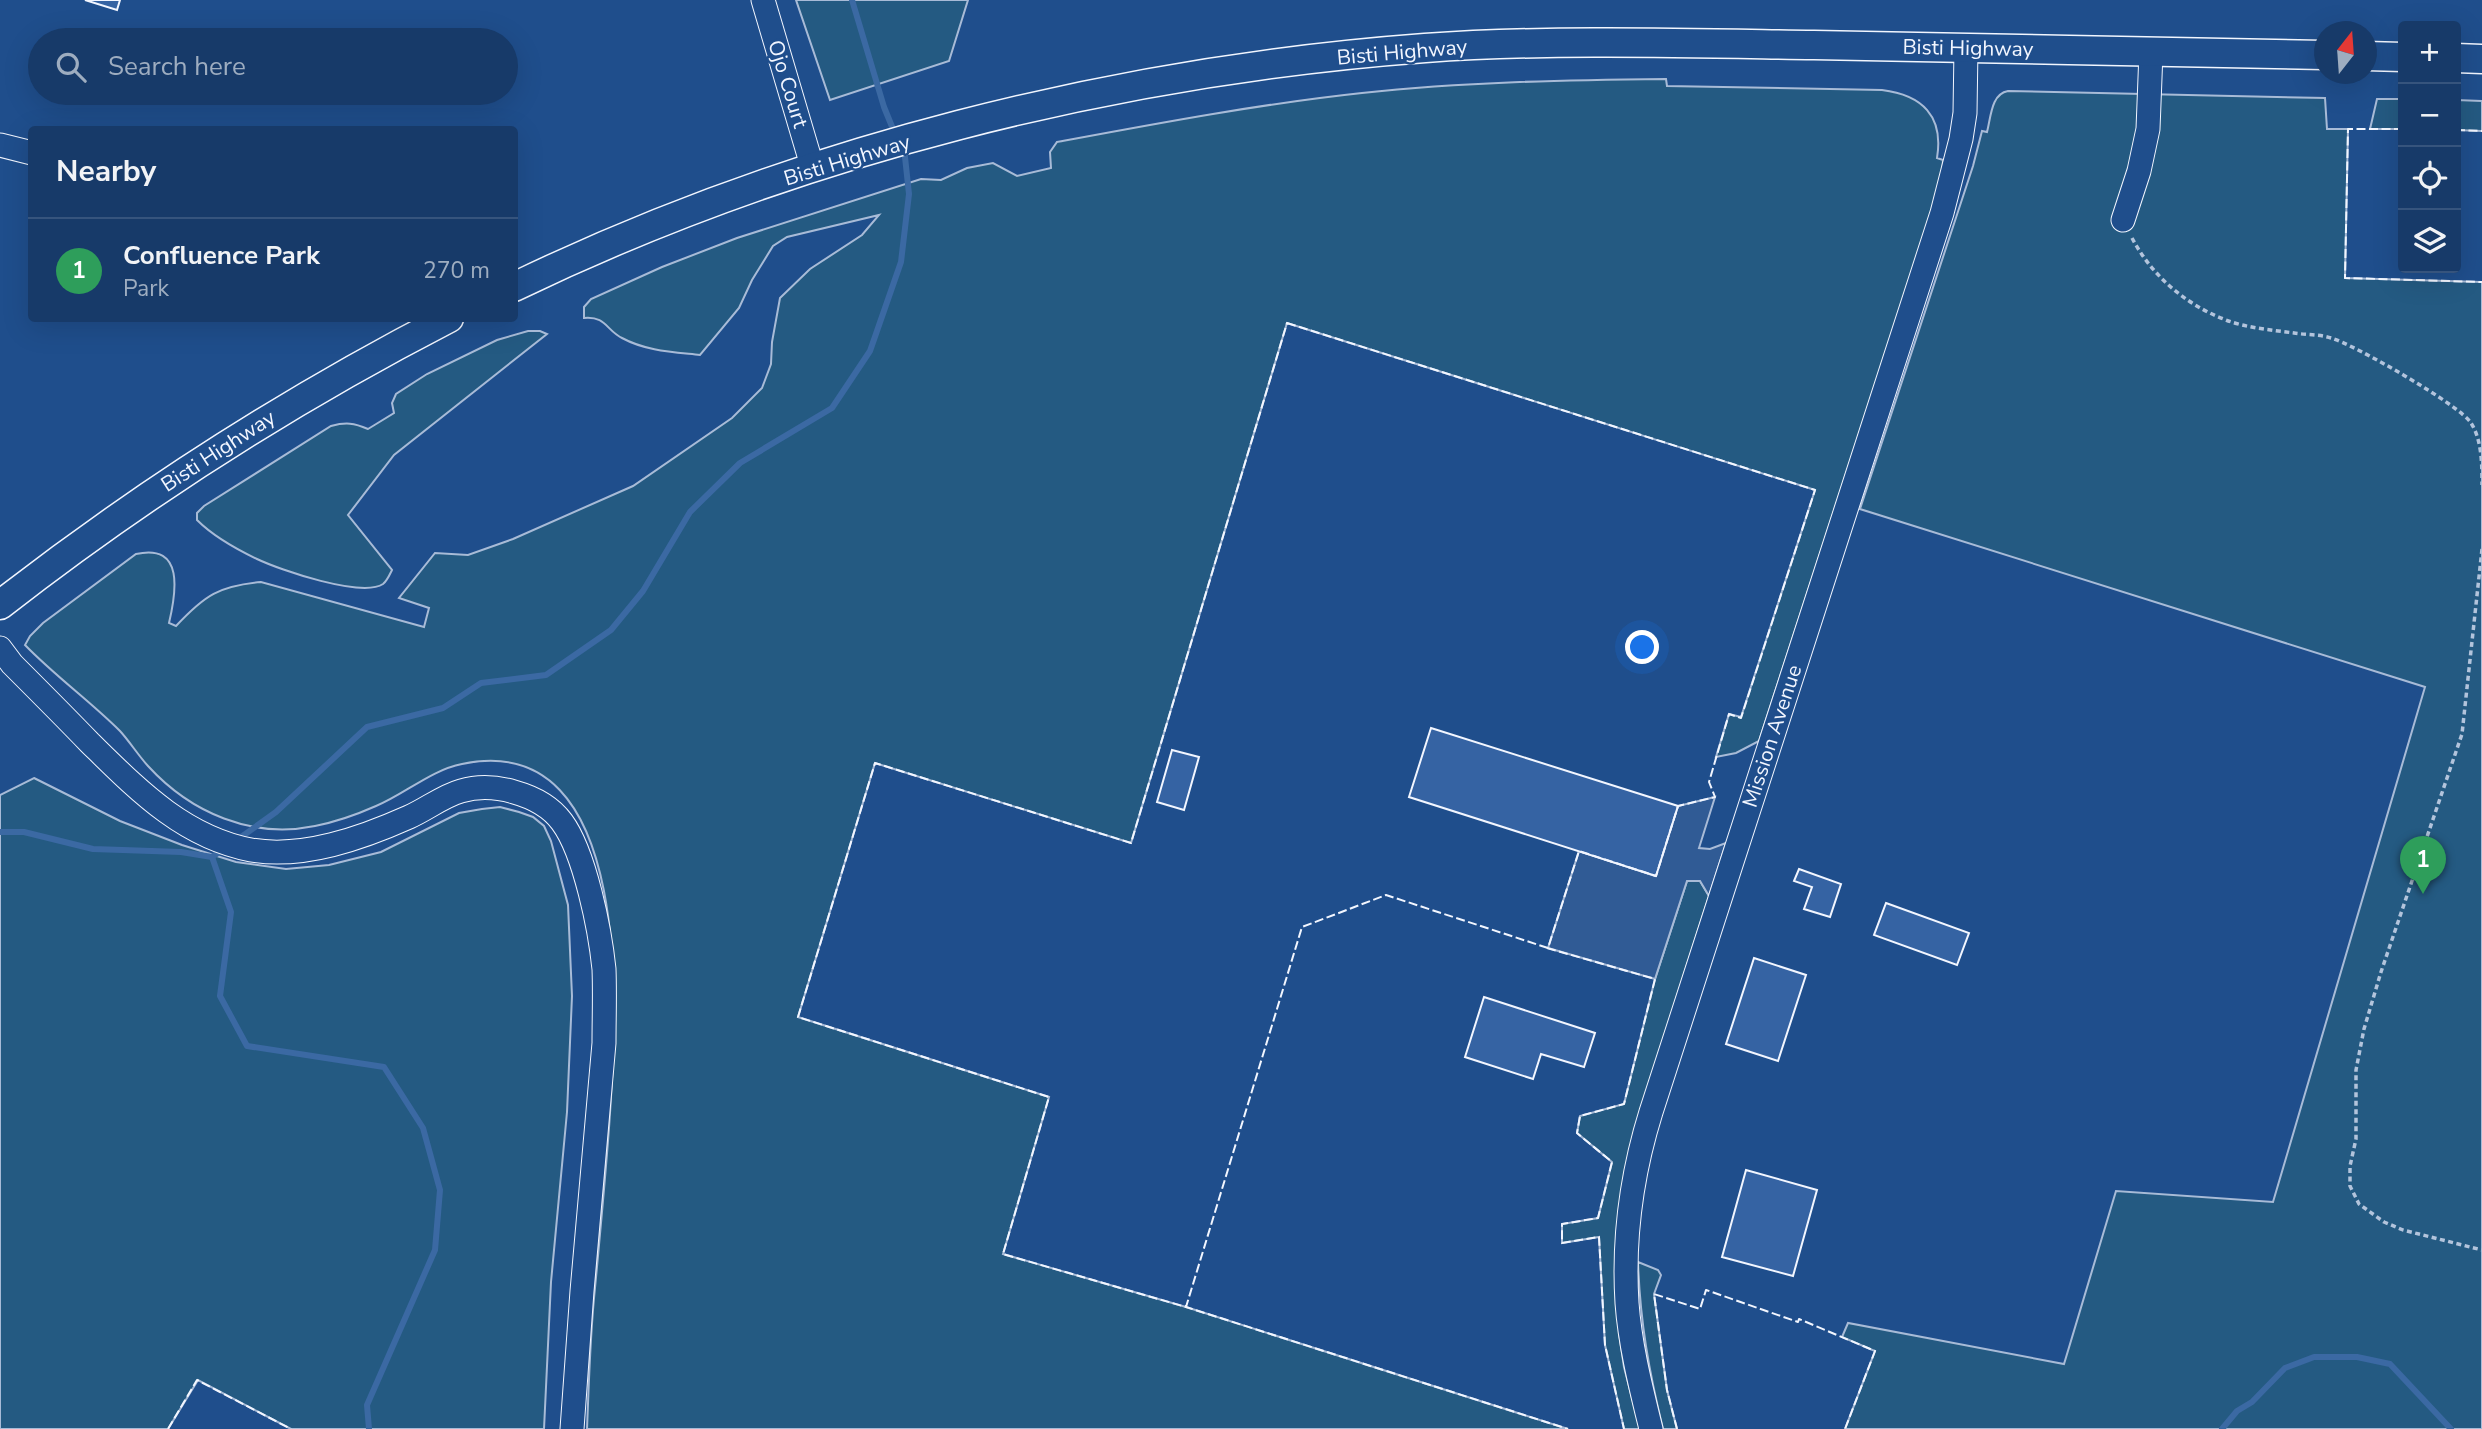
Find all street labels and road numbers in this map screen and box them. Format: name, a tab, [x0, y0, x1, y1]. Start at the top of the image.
street label: Bisti Highway	[1336, 32, 1469, 72]
street label: Bisti Highway	[1902, 33, 2034, 63]
street label: Ojo Court	[761, 37, 815, 132]
street label: Bisti Highway	[780, 127, 914, 193]
street label: Bisti Highway	[155, 403, 281, 498]
street label: Mission Avenue	[1736, 661, 1808, 811]

